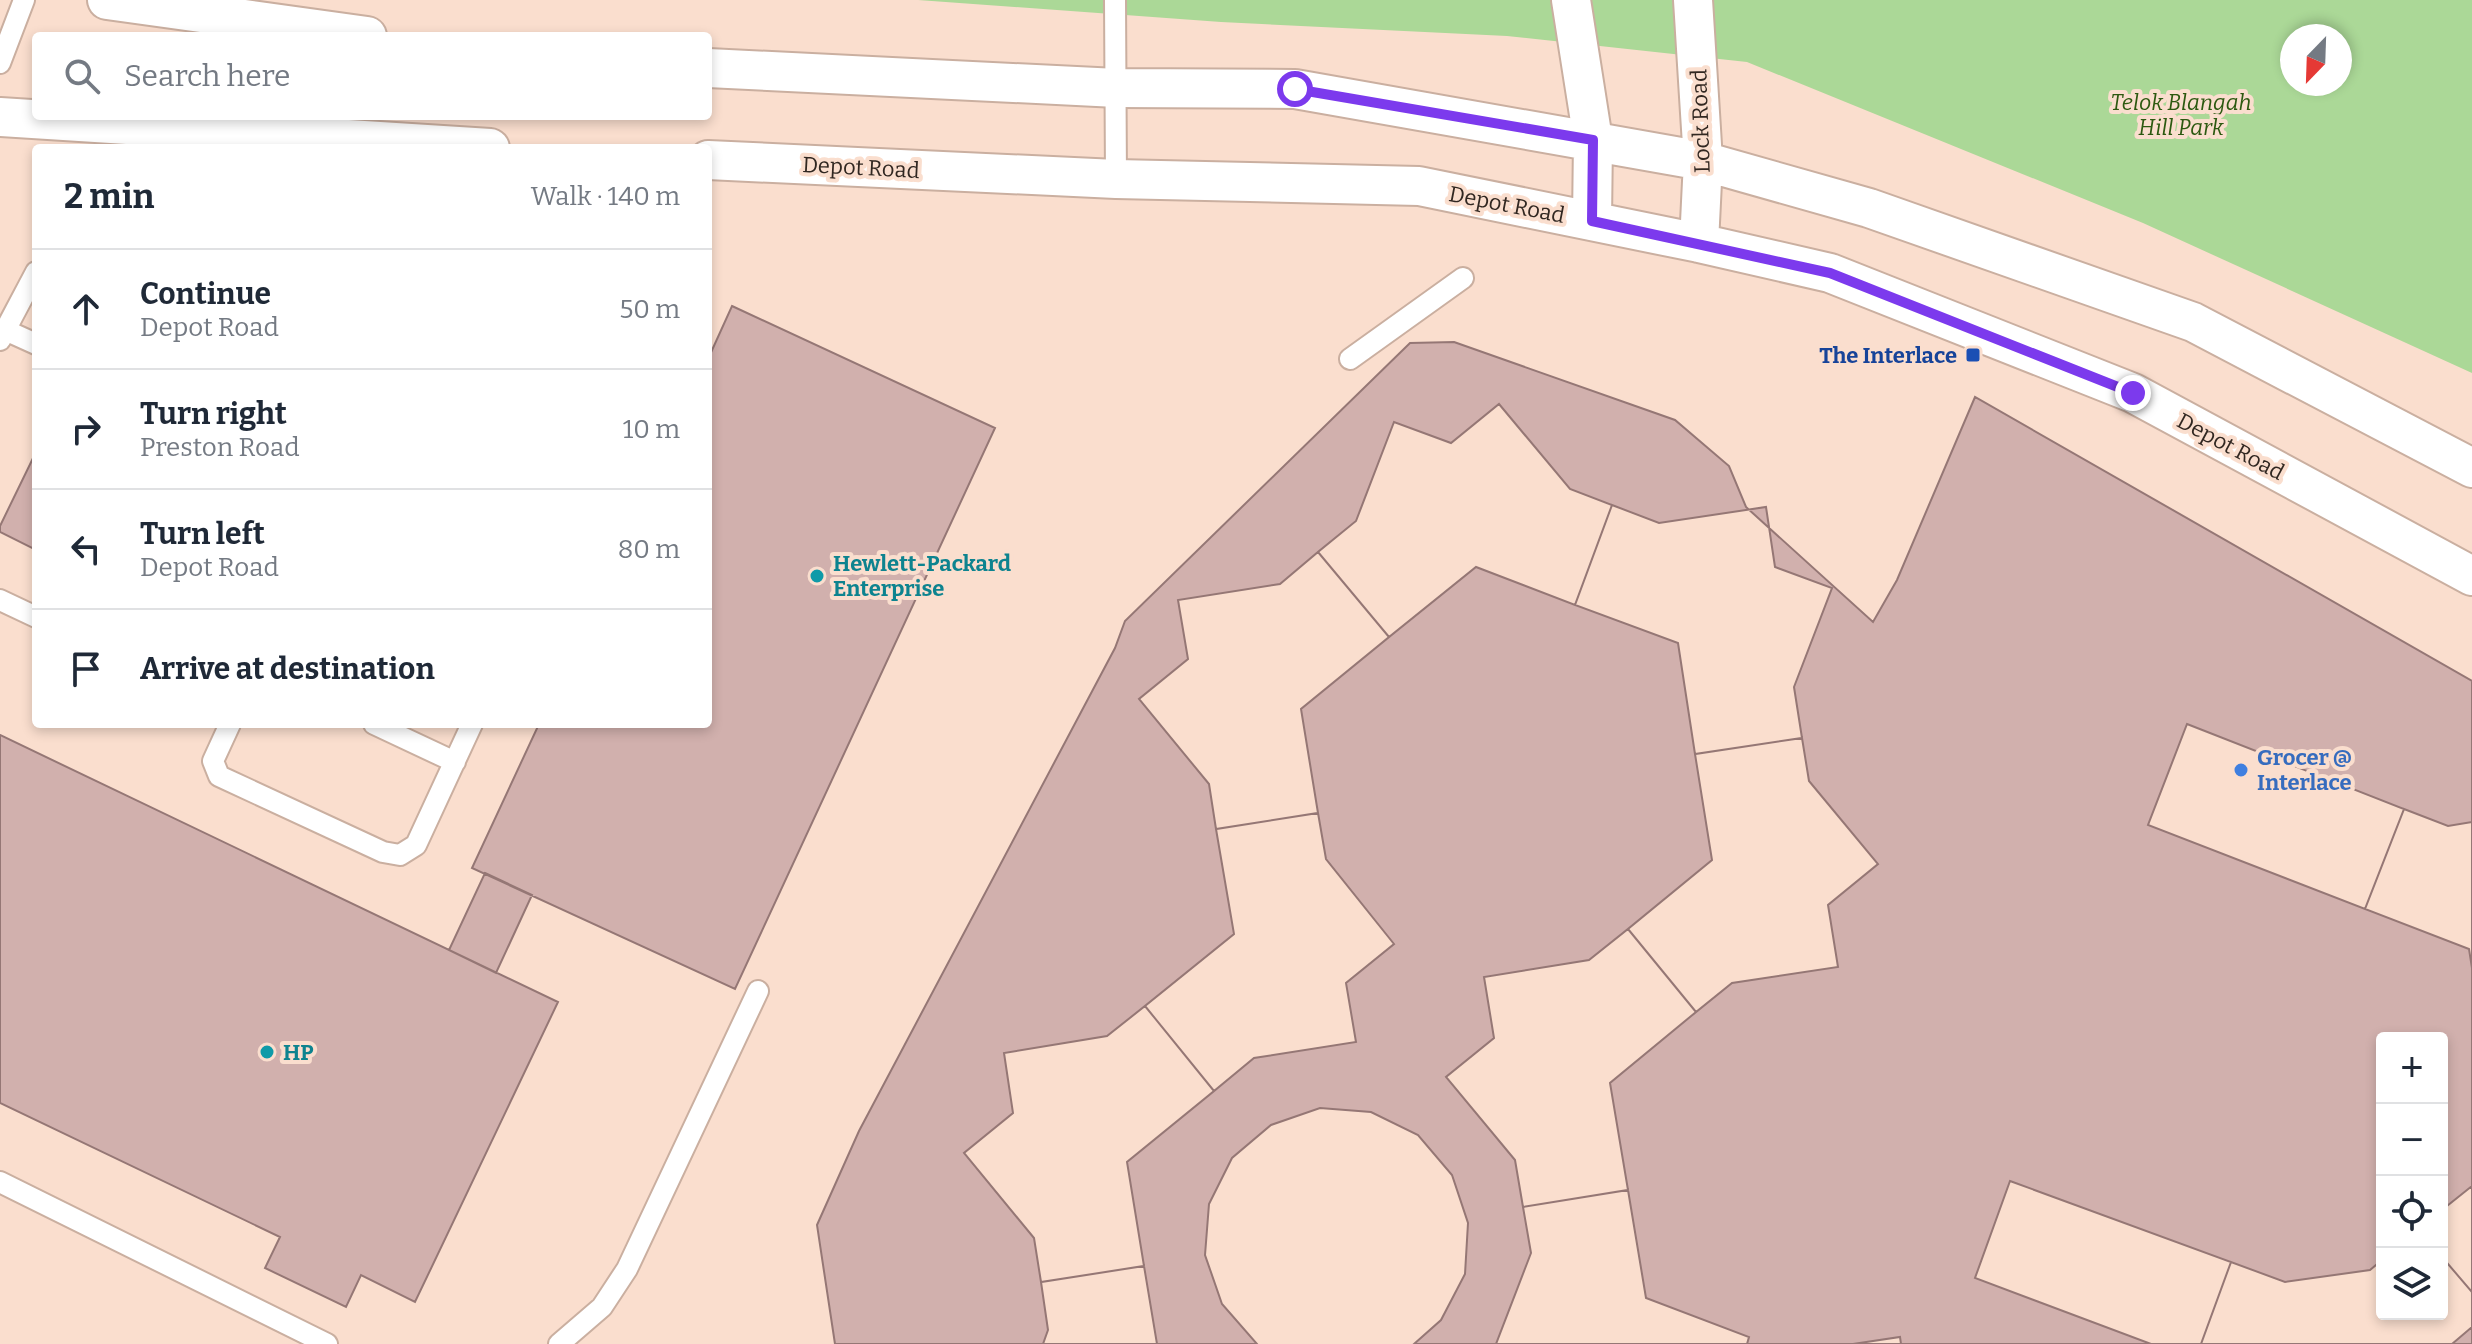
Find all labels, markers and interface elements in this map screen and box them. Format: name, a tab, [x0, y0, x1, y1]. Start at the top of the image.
north arrow	[2280, 24, 2352, 96]
search box	[32, 32, 712, 120]
icon: search	[60, 54, 104, 98]
text: Search here	[124, 58, 291, 94]
street label: Lock Road	[1685, 69, 1716, 173]
route start	[1277, 71, 1313, 107]
park label: Telok Blangah Hill Park	[2110, 89, 2252, 141]
street label: Depot Road	[802, 151, 920, 184]
text: 2 min	[64, 176, 154, 217]
street label: Depot Road	[1447, 180, 1567, 229]
text: Walk · 140 m	[531, 181, 680, 212]
text: Continue	[140, 276, 271, 312]
icon: ahead	[64, 287, 108, 331]
text: 50 m	[619, 294, 680, 325]
text: Depot Road	[140, 312, 279, 343]
place label: The Interlace	[1819, 342, 1957, 369]
marker: The Interlace	[1964, 346, 1982, 364]
route end	[2115, 375, 2151, 411]
text: Turn right	[140, 396, 287, 432]
icon: right	[64, 407, 108, 451]
street label: Depot Road	[2173, 407, 2289, 486]
text: 10 m	[623, 414, 680, 445]
text: Preston Road	[140, 432, 300, 463]
text: Turn left	[140, 516, 265, 552]
icon: left	[64, 527, 108, 571]
text: 80 m	[618, 534, 680, 565]
place label: Hewlett-Packard Enterprise	[833, 550, 1011, 602]
text: Depot Road	[140, 552, 279, 583]
marker: Hewlett-Packard Enterprise	[808, 567, 826, 585]
icon: arrive	[64, 647, 108, 691]
text: Arrive at destination	[140, 651, 435, 687]
place label: Grocer @ Interlace	[2257, 744, 2352, 796]
marker: Grocer @ Interlace	[2232, 761, 2250, 779]
map controls	[2376, 1032, 2448, 1320]
button: +	[2376, 1032, 2448, 1104]
place label: HP	[283, 1039, 314, 1066]
marker: HP	[258, 1043, 276, 1061]
button: −	[2376, 1104, 2448, 1176]
button: locate	[2376, 1176, 2448, 1248]
button: layers	[2376, 1248, 2448, 1320]

